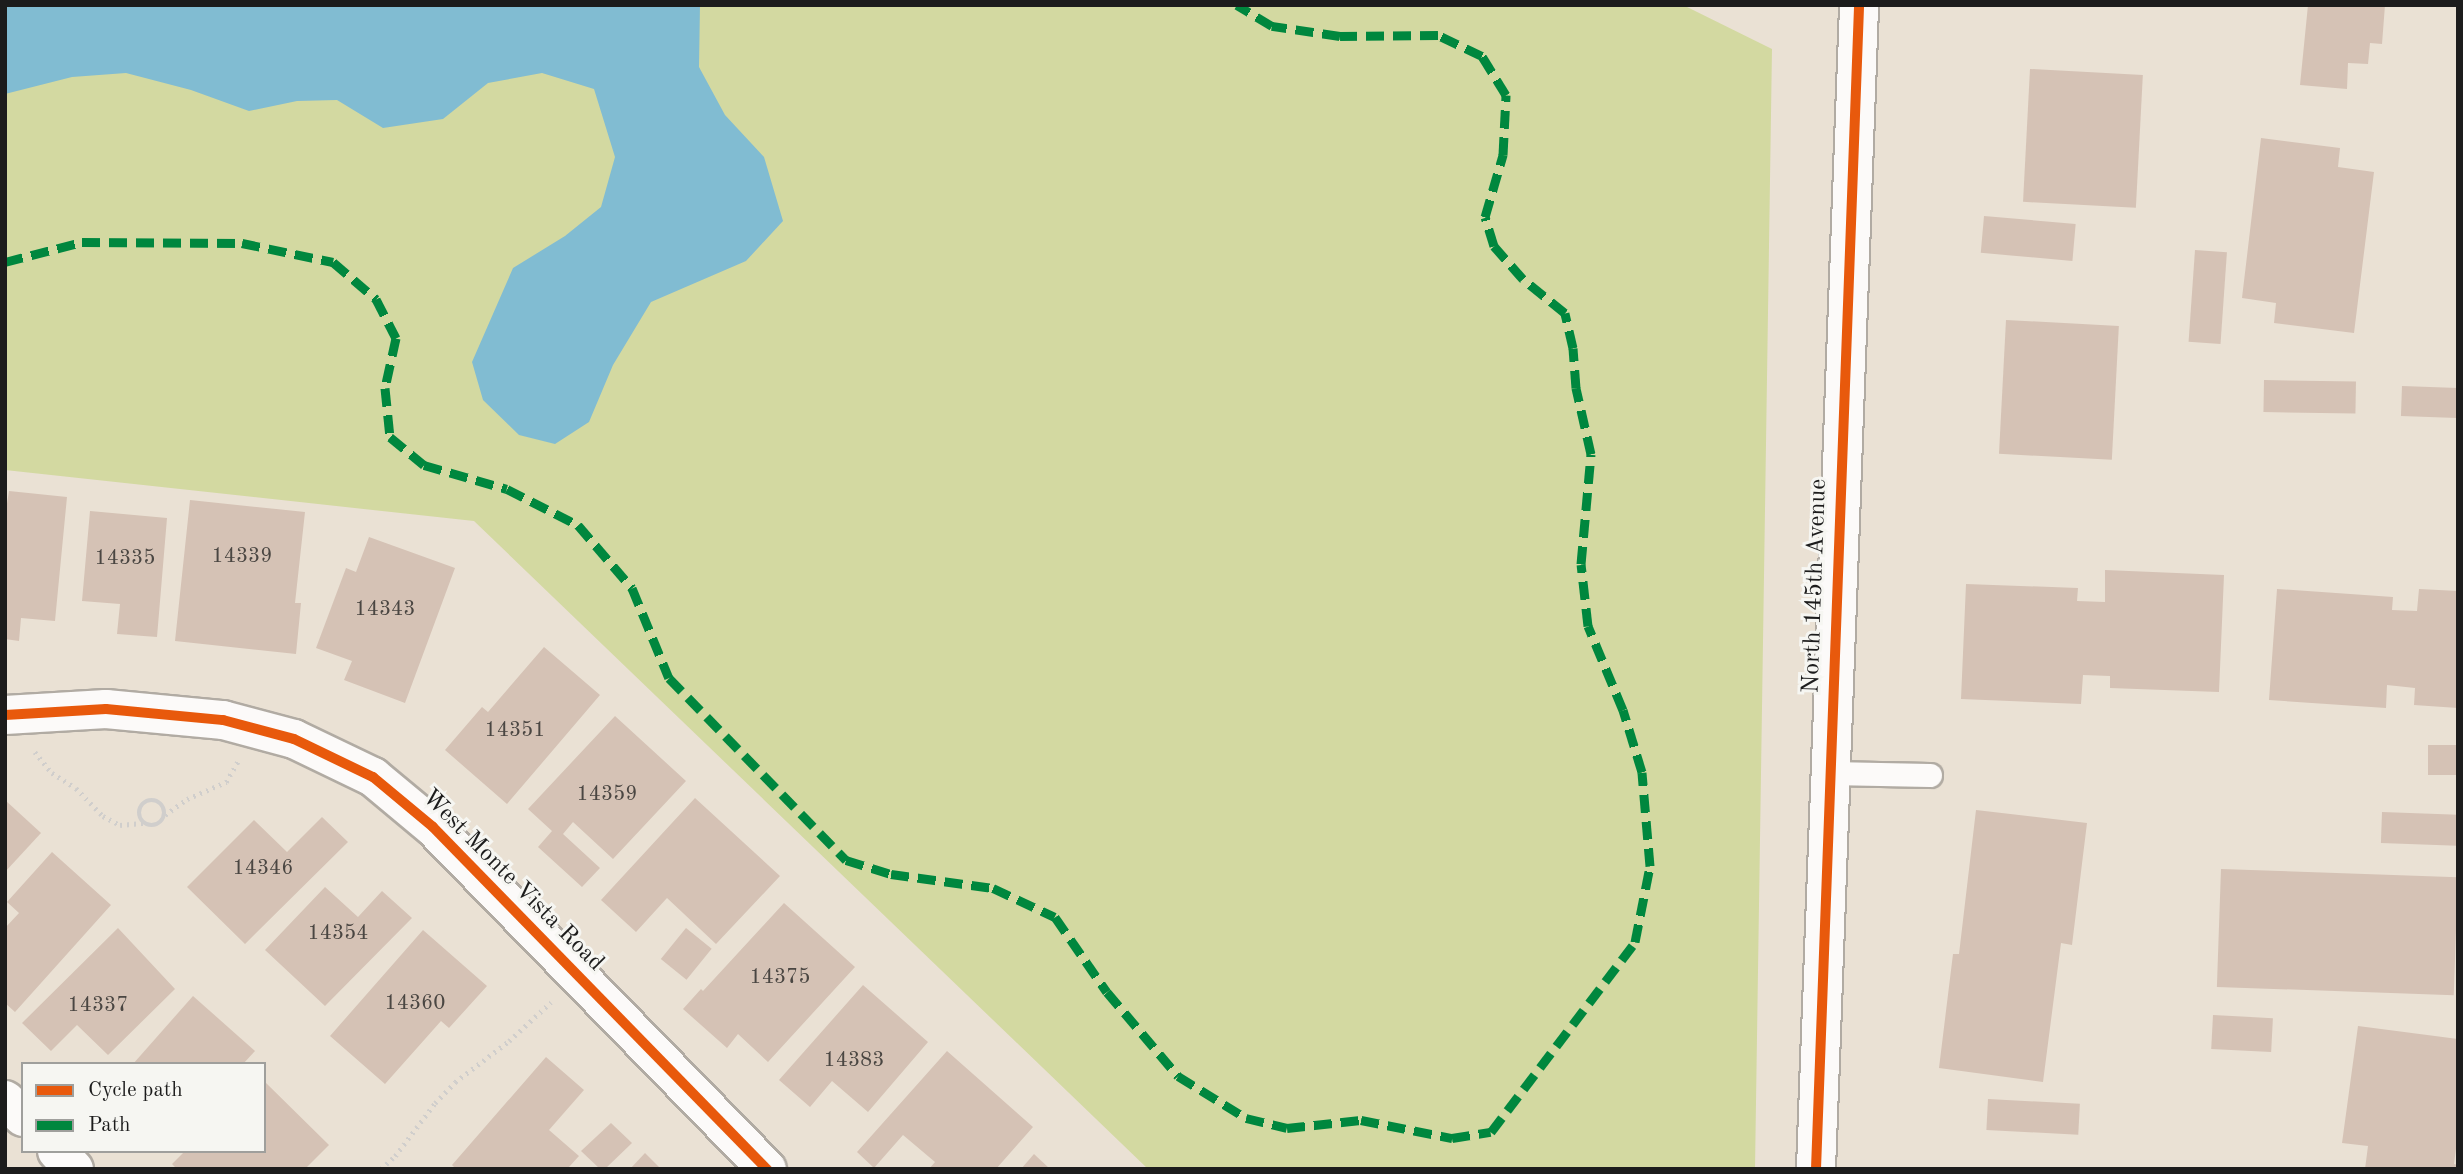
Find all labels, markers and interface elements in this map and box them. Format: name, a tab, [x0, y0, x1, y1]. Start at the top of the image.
street label: North 145th Avenue	[1798, 478, 1834, 694]
house number: 14339	[212, 544, 272, 570]
house number: 14335	[95, 546, 155, 572]
house number: 14343	[355, 597, 415, 623]
house number: 14351	[485, 718, 545, 744]
house number: 14359	[577, 782, 637, 808]
street label: West Monte Vista Road	[415, 784, 609, 978]
house number: 14346	[233, 856, 293, 882]
house number: 14354	[308, 921, 368, 947]
house number: 14375	[750, 965, 810, 991]
house number: 14360	[385, 991, 445, 1017]
house number: 14337	[68, 993, 128, 1019]
house number: 14383	[824, 1048, 884, 1074]
legend	[21, 1062, 266, 1153]
text: Cycle path	[88, 1080, 183, 1101]
text: Path	[88, 1115, 131, 1136]

